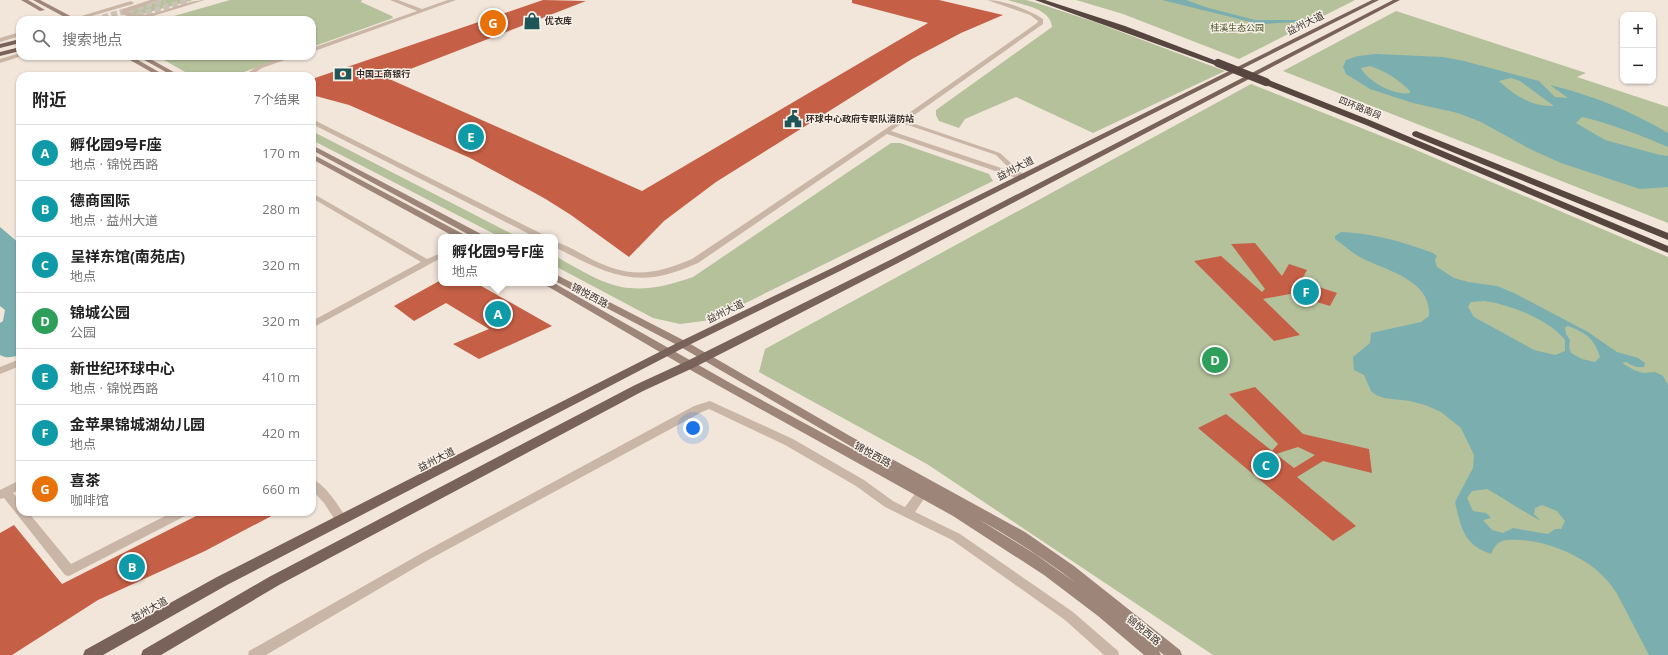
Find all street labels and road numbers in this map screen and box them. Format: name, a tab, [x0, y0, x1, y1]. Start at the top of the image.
street label: 益州大道	[1284, 8, 1326, 38]
street label: 四环路南段	[1337, 93, 1383, 122]
street label: 益州大道	[994, 153, 1036, 183]
street label: 锦悦西路	[569, 279, 611, 311]
street label: 益州大道	[704, 296, 746, 326]
street label: 锦悦西路	[852, 438, 894, 470]
street label: 益州大道	[415, 444, 457, 474]
street label: 益州大道	[128, 593, 170, 625]
street label: 锦悦西路	[1124, 612, 1164, 648]

